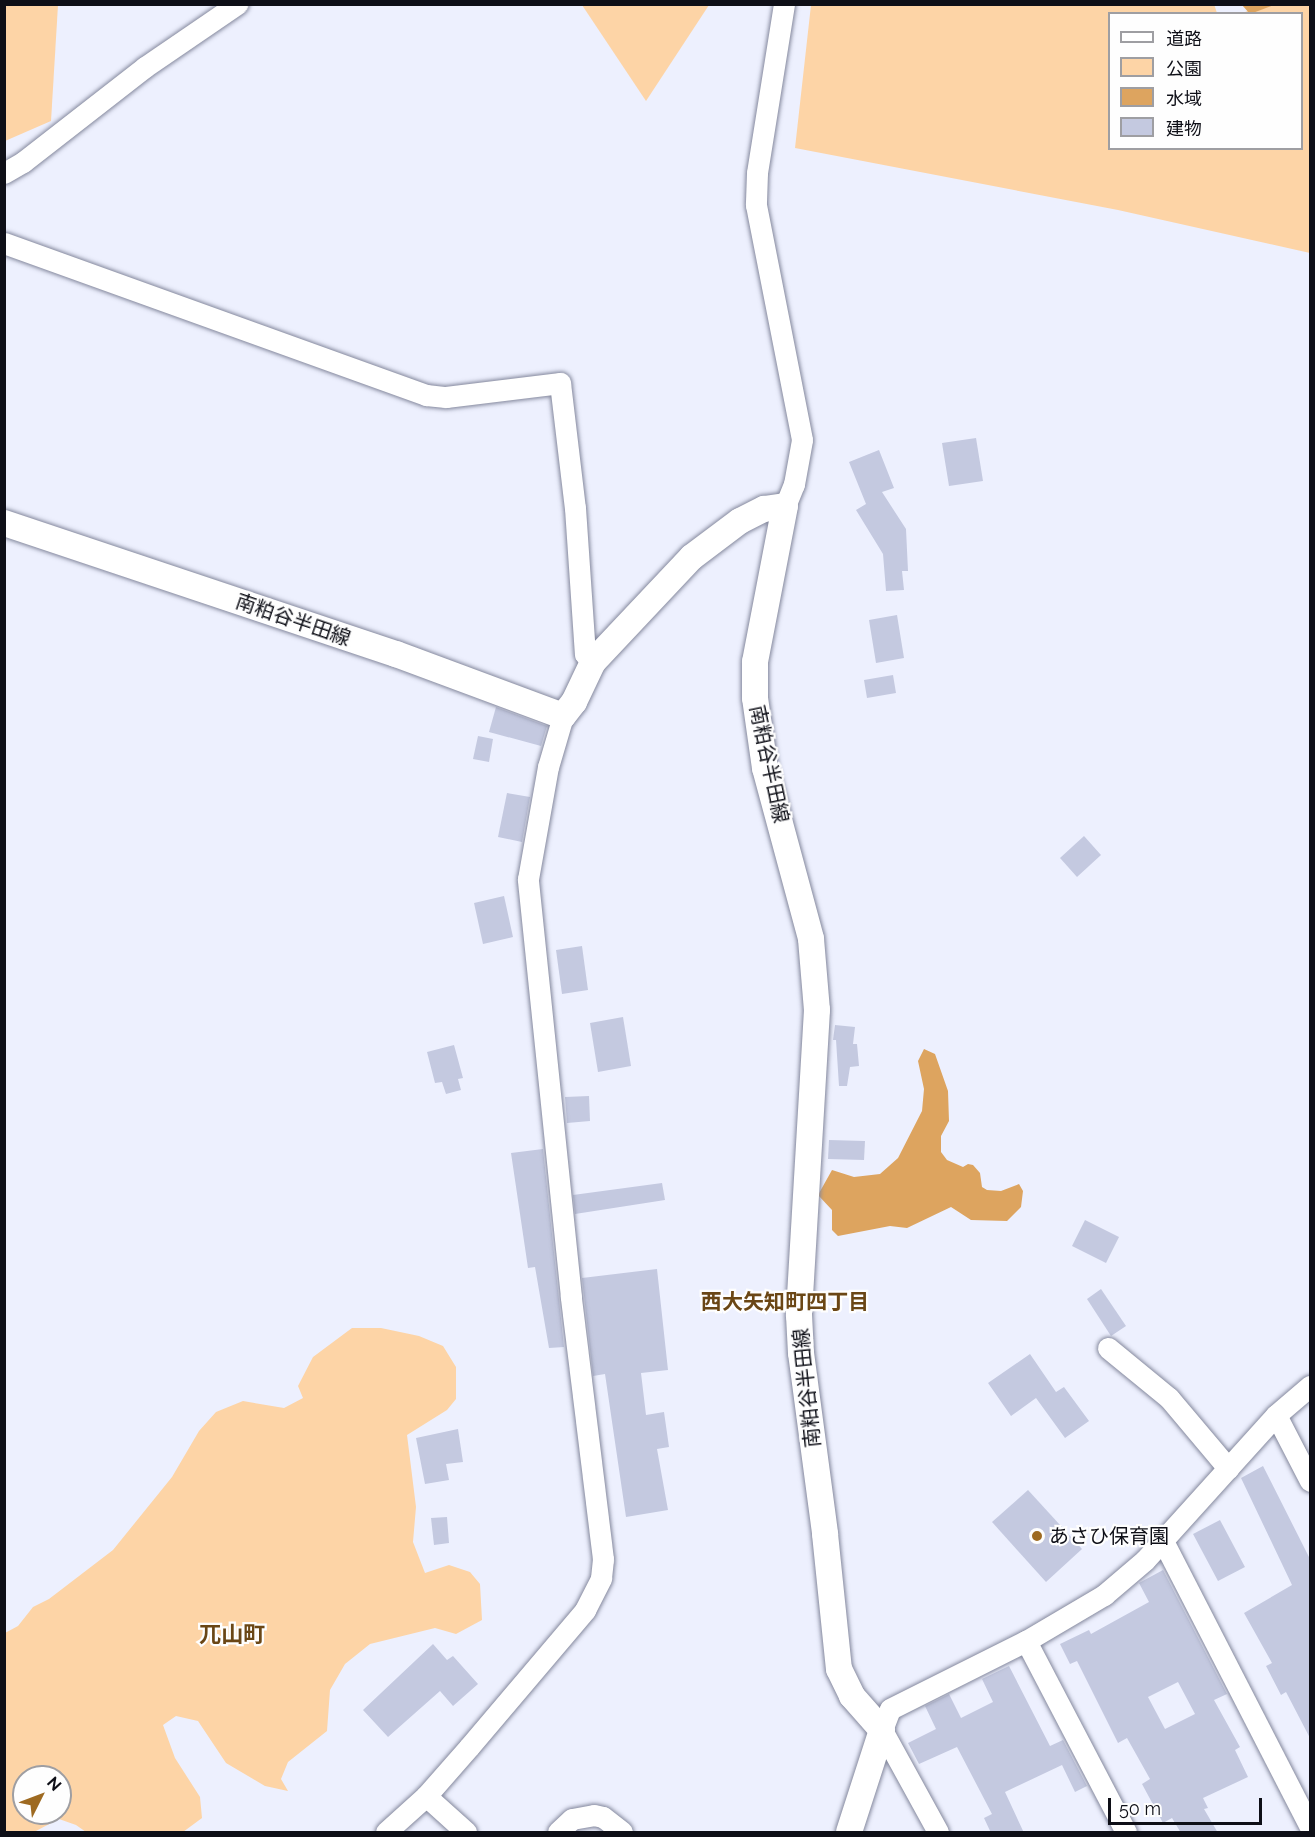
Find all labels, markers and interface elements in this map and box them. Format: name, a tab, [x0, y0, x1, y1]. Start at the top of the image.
legend	[1108, 12, 1303, 150]
text: 道路	[1166, 28, 1202, 49]
text: 公園	[1166, 58, 1202, 79]
text: 水域	[1166, 88, 1202, 109]
text: 建物	[1166, 118, 1202, 139]
street label: 南粕谷半田線	[232, 589, 354, 651]
street label: 南粕谷半田線	[745, 703, 793, 825]
district label: 西大矢知町四丁目	[701, 1289, 869, 1315]
street label: 南粕谷半田線	[789, 1327, 825, 1449]
place label: あさひ保育園	[1049, 1524, 1169, 1548]
marker: あさひ保育園	[1030, 1529, 1044, 1543]
district label: 兀山町	[199, 1622, 265, 1648]
north arrow	[12, 1765, 72, 1825]
text: N	[43, 1773, 65, 1795]
scale bar	[1111, 1786, 1266, 1824]
text: 50 m	[1119, 1798, 1161, 1819]

